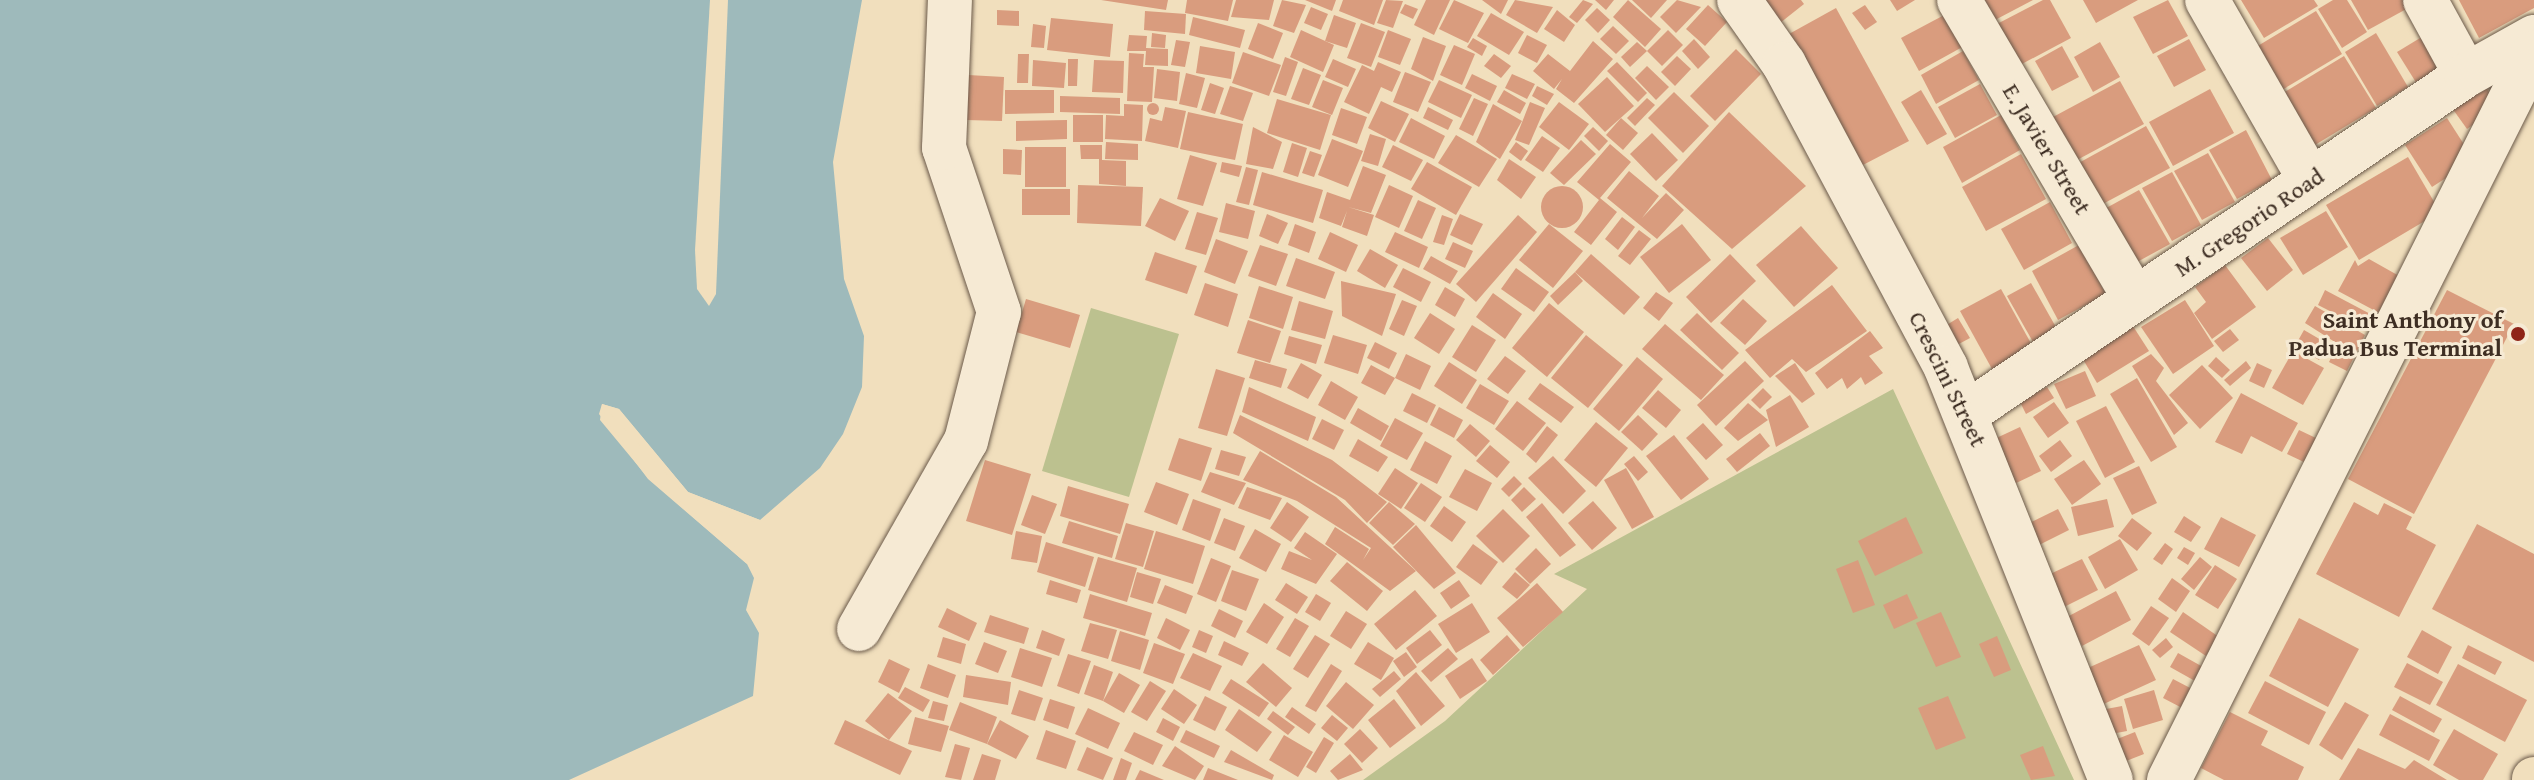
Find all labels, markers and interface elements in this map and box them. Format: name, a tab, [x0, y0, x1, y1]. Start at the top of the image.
street label: E. Javier Street	[1997, 78, 2097, 220]
street label: M. Gregorio Road	[2169, 161, 2329, 283]
place label: Saint Anthony of Padua Bus Terminal	[2288, 306, 2502, 362]
street label: Crescini Street	[1903, 307, 1993, 451]
marker: Saint Anthony of Padua Bus Terminal	[2509, 325, 2527, 343]

